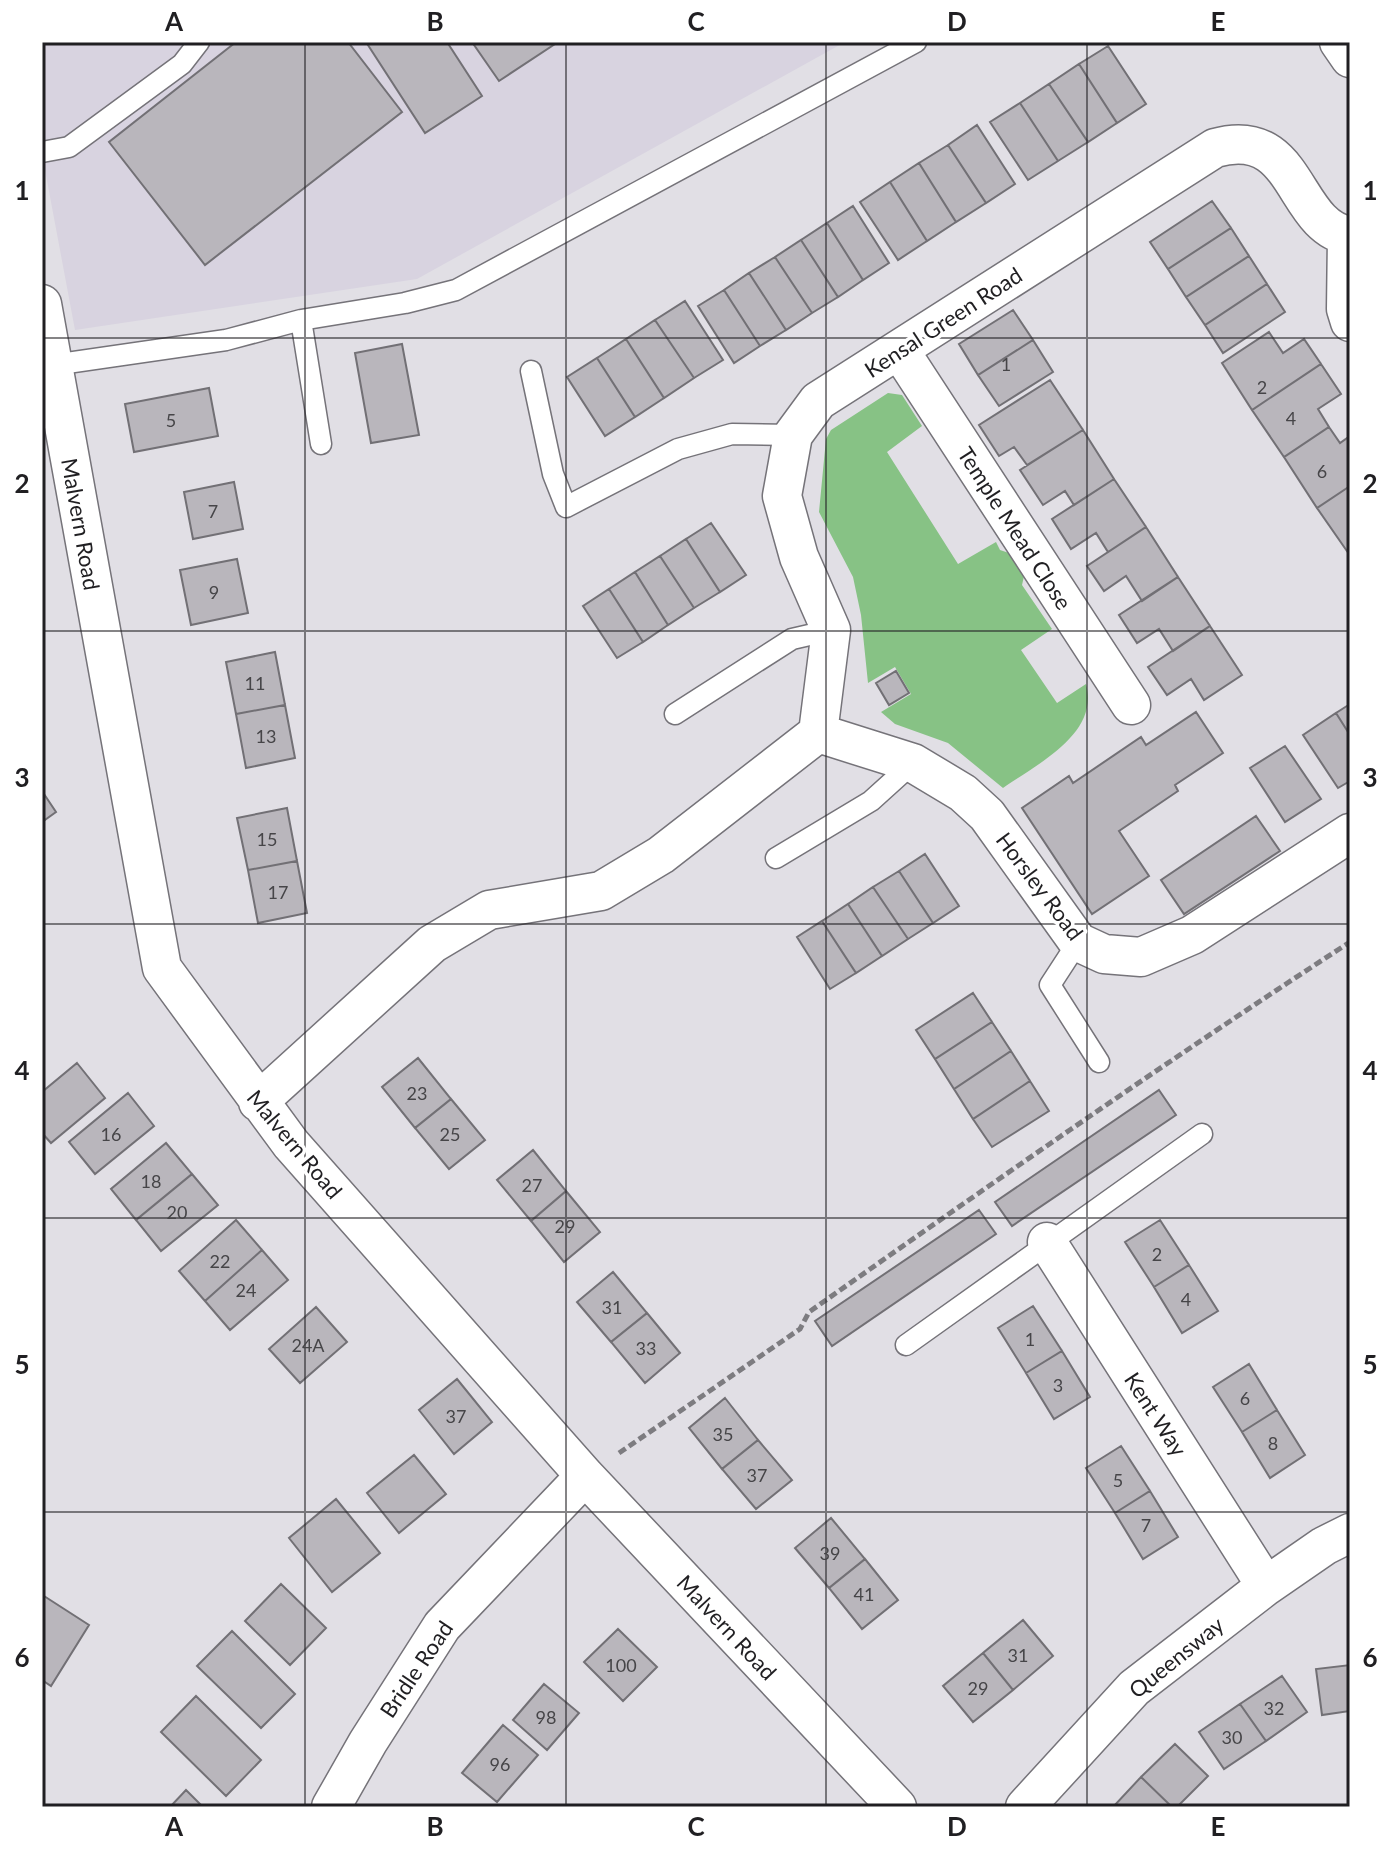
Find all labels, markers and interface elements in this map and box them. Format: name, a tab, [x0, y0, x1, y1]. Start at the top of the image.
text: A	[164, 5, 184, 37]
text: B	[426, 5, 444, 37]
text: C	[687, 5, 705, 37]
text: D	[947, 5, 967, 37]
text: E	[1211, 5, 1225, 37]
text: 1	[14, 174, 30, 206]
text: 1	[1362, 174, 1378, 206]
street label: Kensal Green Road	[859, 261, 1027, 383]
house number: 1	[1001, 353, 1011, 375]
house number: 2	[1257, 376, 1267, 398]
house number: 4	[1286, 407, 1296, 429]
house number: 5	[166, 409, 176, 431]
street label: Temple Mead Close	[952, 441, 1078, 615]
street label: Malvern Road	[56, 456, 106, 592]
house number: 6	[1317, 460, 1327, 482]
text: 2	[14, 467, 30, 499]
text: 2	[1362, 467, 1378, 499]
house number: 7	[208, 500, 218, 522]
house number: 9	[209, 581, 219, 603]
house number: 11	[245, 672, 265, 694]
house number: 13	[256, 725, 276, 747]
text: 3	[14, 761, 30, 793]
text: 3	[1362, 761, 1378, 793]
street label: Horsley Road	[991, 827, 1089, 945]
house number: 15	[257, 828, 277, 850]
house number: 17	[268, 881, 288, 903]
text: 4	[14, 1054, 30, 1086]
text: 4	[1362, 1054, 1378, 1086]
house number: 23	[407, 1082, 427, 1104]
street label: Malvern Road	[242, 1084, 348, 1204]
house number: 16	[101, 1123, 121, 1145]
house number: 25	[440, 1123, 460, 1145]
house number: 18	[141, 1170, 161, 1192]
house number: 27	[522, 1174, 542, 1196]
house number: 20	[167, 1201, 187, 1223]
house number: 29	[555, 1215, 575, 1237]
house number: 2	[1152, 1243, 1162, 1265]
house number: 22	[210, 1250, 230, 1272]
house number: 24	[236, 1279, 256, 1301]
house number: 4	[1181, 1288, 1191, 1310]
house number: 31	[602, 1296, 622, 1318]
house number: 1	[1025, 1328, 1035, 1350]
house number: 24A	[291, 1334, 325, 1356]
house number: 33	[636, 1337, 656, 1359]
text: 5	[14, 1348, 30, 1380]
text: 5	[1362, 1348, 1378, 1380]
street label: Kent Way	[1119, 1367, 1193, 1461]
house number: 3	[1053, 1374, 1063, 1396]
house number: 6	[1240, 1387, 1250, 1409]
house number: 37	[446, 1405, 466, 1427]
house number: 35	[713, 1423, 733, 1445]
house number: 8	[1268, 1432, 1278, 1454]
house number: 37	[747, 1464, 767, 1486]
house number: 5	[1113, 1469, 1123, 1491]
house number: 7	[1141, 1514, 1151, 1536]
house number: 39	[820, 1542, 840, 1564]
street label: Malvern Road	[672, 1569, 782, 1685]
house number: 41	[854, 1583, 874, 1605]
street label: Queensway	[1123, 1610, 1229, 1703]
street label: Bridle Road	[374, 1616, 458, 1722]
text: 6	[14, 1641, 30, 1673]
text: 6	[1362, 1641, 1378, 1673]
house number: 31	[1008, 1644, 1028, 1666]
house number: 100	[605, 1654, 637, 1676]
house number: 29	[968, 1677, 988, 1699]
house number: 32	[1264, 1697, 1284, 1719]
house number: 98	[536, 1706, 556, 1728]
house number: 30	[1222, 1726, 1242, 1748]
house number: 96	[490, 1753, 510, 1775]
text: A	[164, 1810, 184, 1842]
text: B	[426, 1810, 444, 1842]
text: C	[687, 1810, 705, 1842]
text: D	[947, 1810, 967, 1842]
text: E	[1211, 1810, 1225, 1842]

